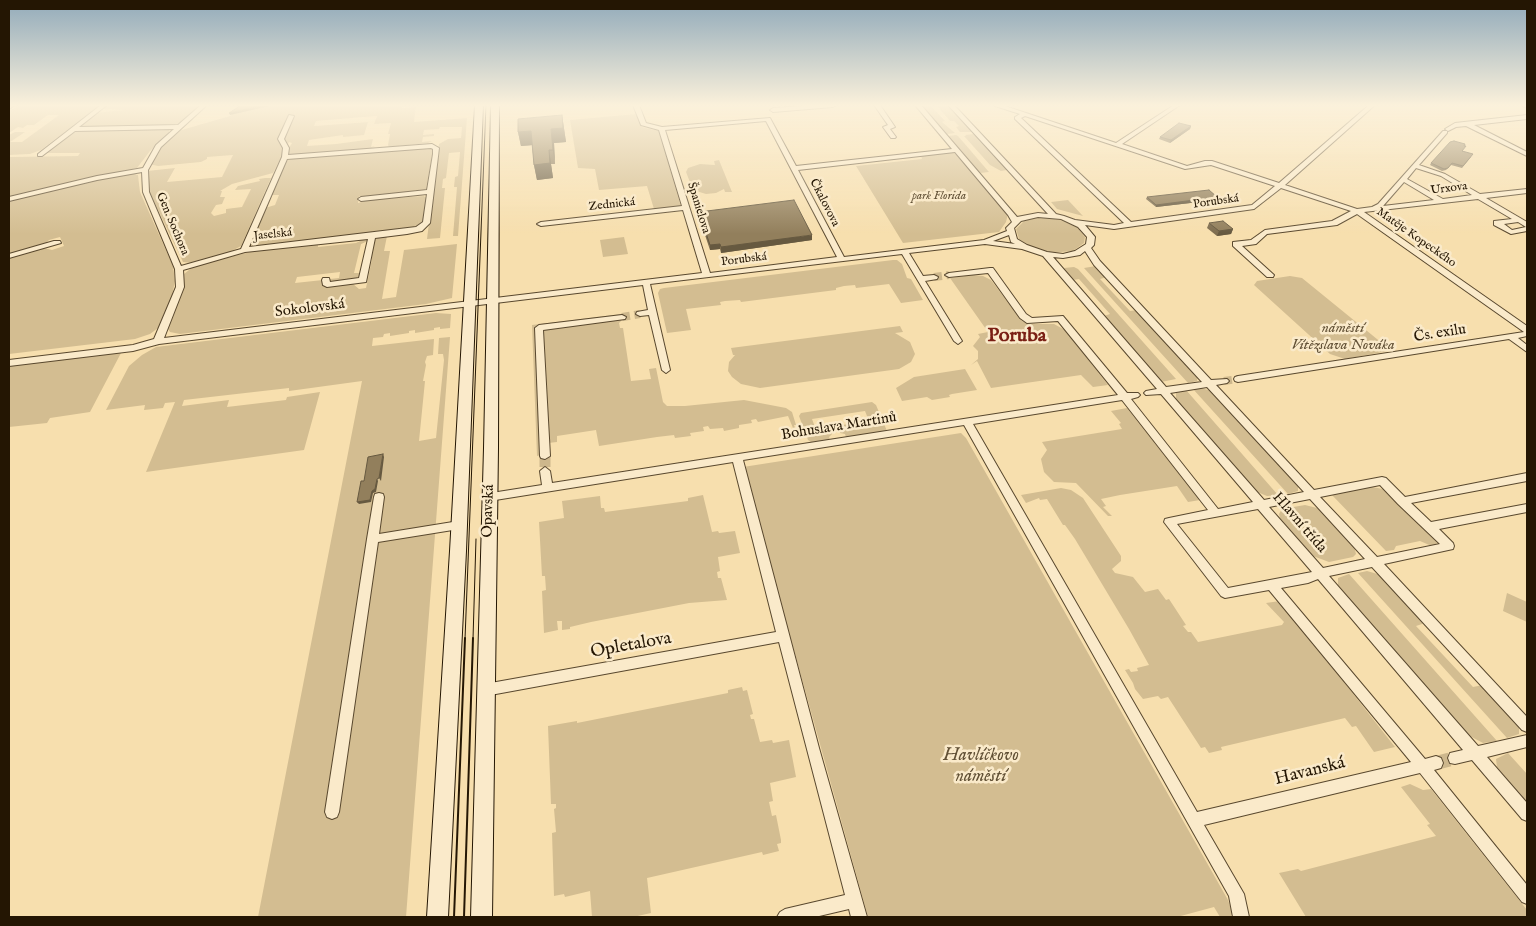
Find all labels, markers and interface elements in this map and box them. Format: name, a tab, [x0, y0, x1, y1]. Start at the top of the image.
street label: Čkalovova	[806, 177, 842, 229]
street label: Urxova	[1430, 180, 1468, 198]
street label: Španielova	[683, 181, 713, 235]
street label: Gen. Sochora	[152, 190, 192, 258]
park label: park Florida	[912, 190, 966, 204]
street label: Porubská	[1192, 192, 1240, 212]
street label: Zednická	[588, 195, 636, 215]
street label: Matěje Kopeckého	[1373, 205, 1459, 271]
street label: Jaselská	[253, 226, 293, 244]
street label: Porubská	[720, 250, 768, 270]
street label: Sokolovská	[274, 296, 346, 322]
park label: náměstí Vítězslava Nováka	[1291, 320, 1395, 355]
street label: Čs. exilu	[1413, 321, 1467, 347]
district label: Poruba	[988, 325, 1046, 349]
street label: Bohuslava Martinů	[780, 409, 898, 445]
street label: Opavská	[479, 484, 499, 538]
street label: Hlavní třída	[1268, 489, 1330, 557]
street label: Opletalova	[589, 628, 673, 664]
park label: Havlíčkovo náměstí	[943, 745, 1019, 788]
street label: Havanská	[1272, 753, 1348, 791]

